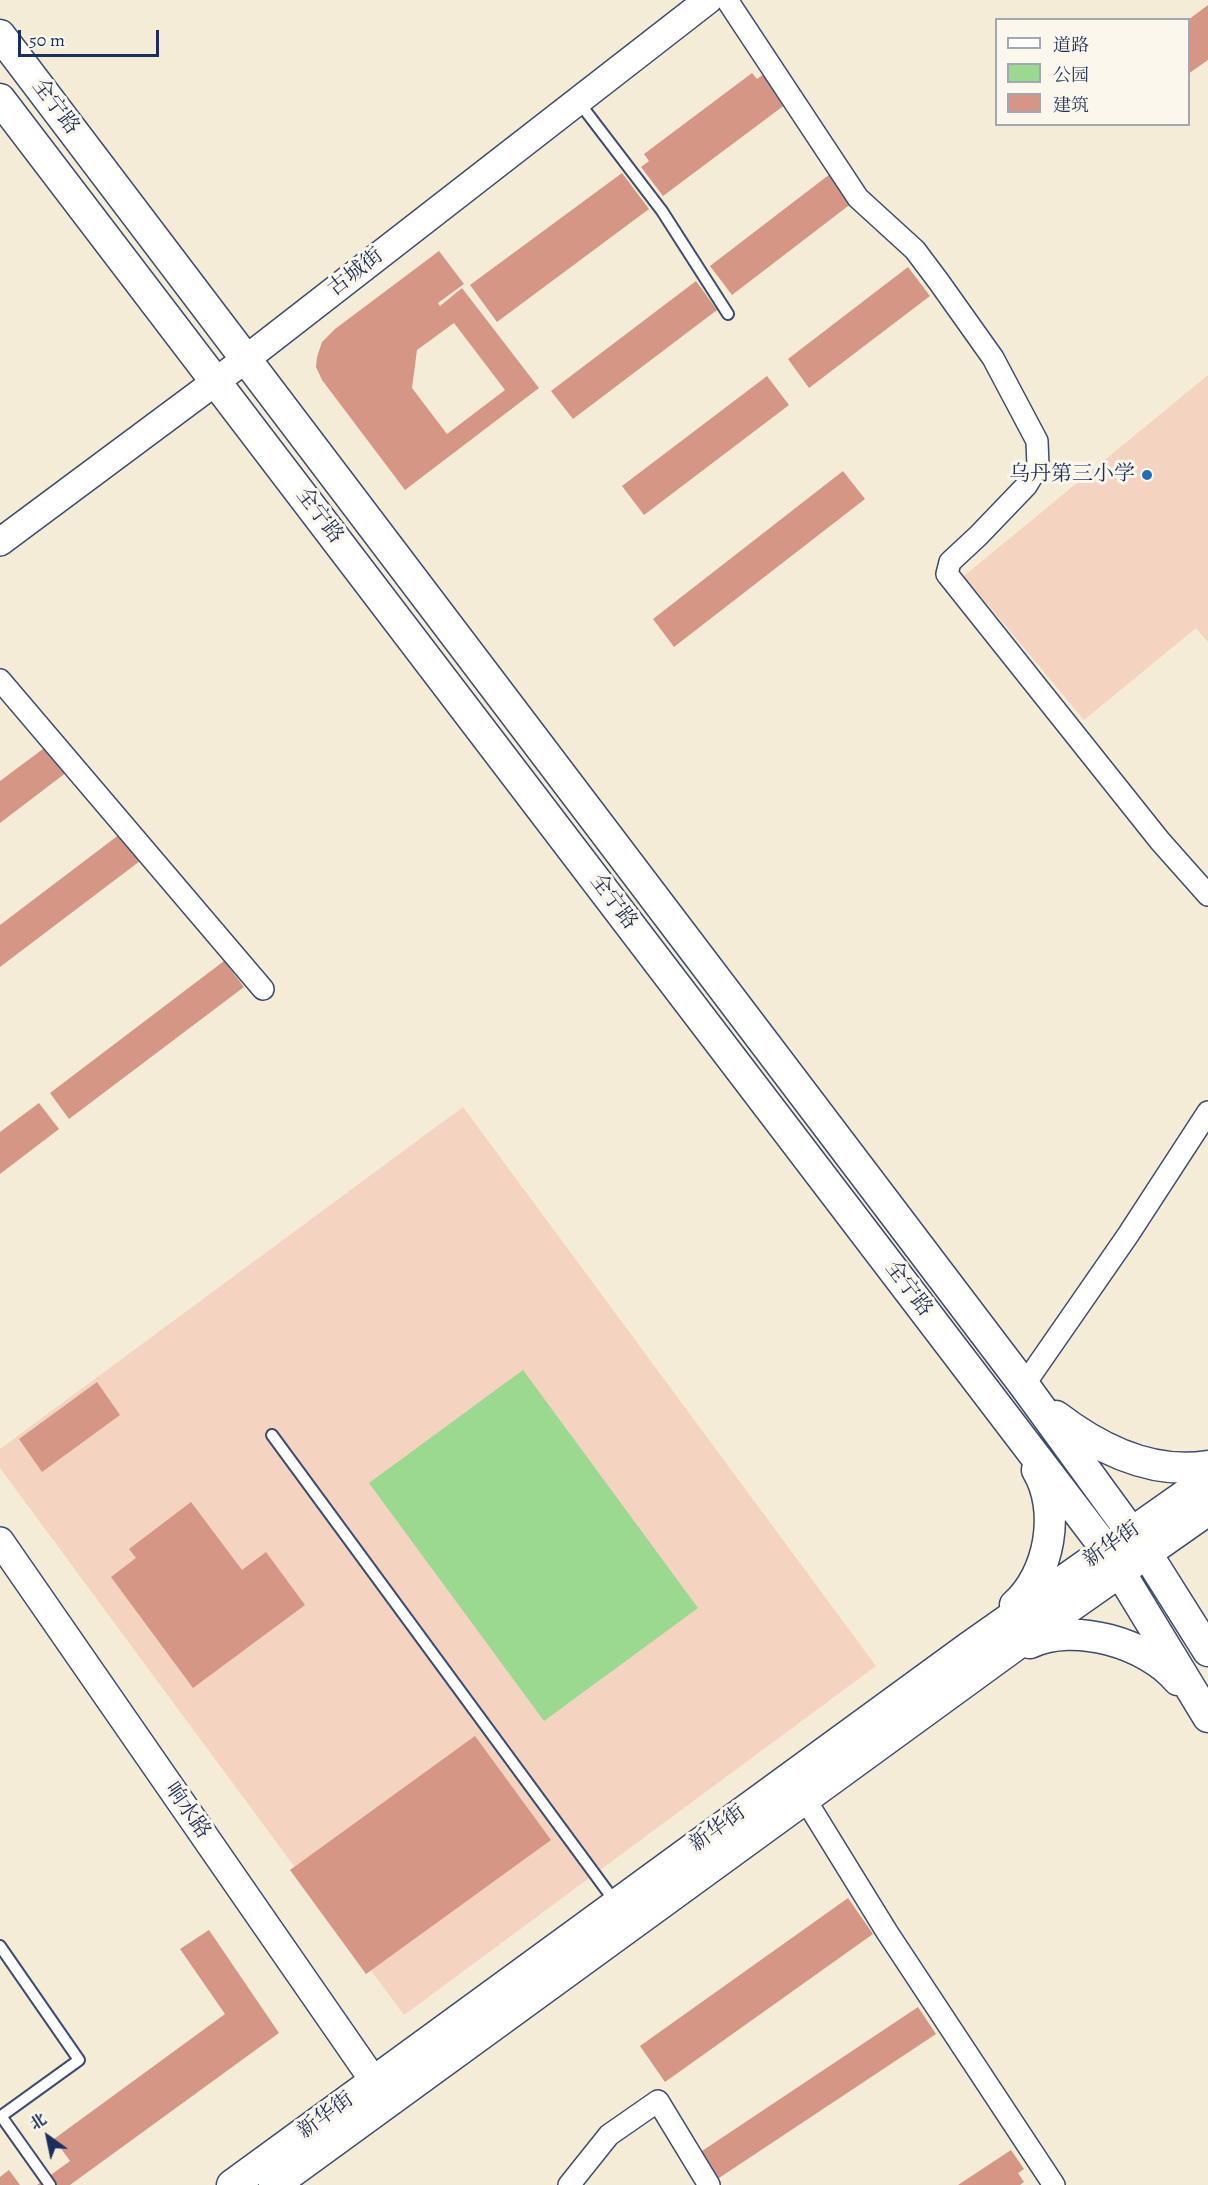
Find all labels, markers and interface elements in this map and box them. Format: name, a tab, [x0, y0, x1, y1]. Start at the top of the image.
scale bar	[21, 18, 162, 56]
legend	[995, 18, 1190, 126]
text: 50 m	[29, 28, 65, 52]
text: 道路	[1053, 33, 1089, 57]
text: 公园	[1053, 63, 1089, 87]
street label: 全宁路	[26, 74, 84, 140]
text: 建筑	[1053, 93, 1089, 117]
street label: 古城街	[323, 244, 389, 302]
place label: 乌丹第三小学	[1009, 462, 1135, 488]
marker: 乌丹第三小学	[1140, 468, 1154, 482]
street label: 全宁路	[290, 483, 348, 549]
street label: 全宁路	[584, 869, 642, 935]
street label: 全宁路	[879, 1256, 937, 1322]
street label: 新华街	[1079, 1517, 1145, 1573]
street label: 响水路	[159, 1778, 215, 1844]
street label: 新华街	[685, 1800, 751, 1858]
street label: 新华街	[293, 2087, 359, 2145]
north arrow	[18, 2107, 78, 2167]
text: 北	[25, 2108, 51, 2135]

